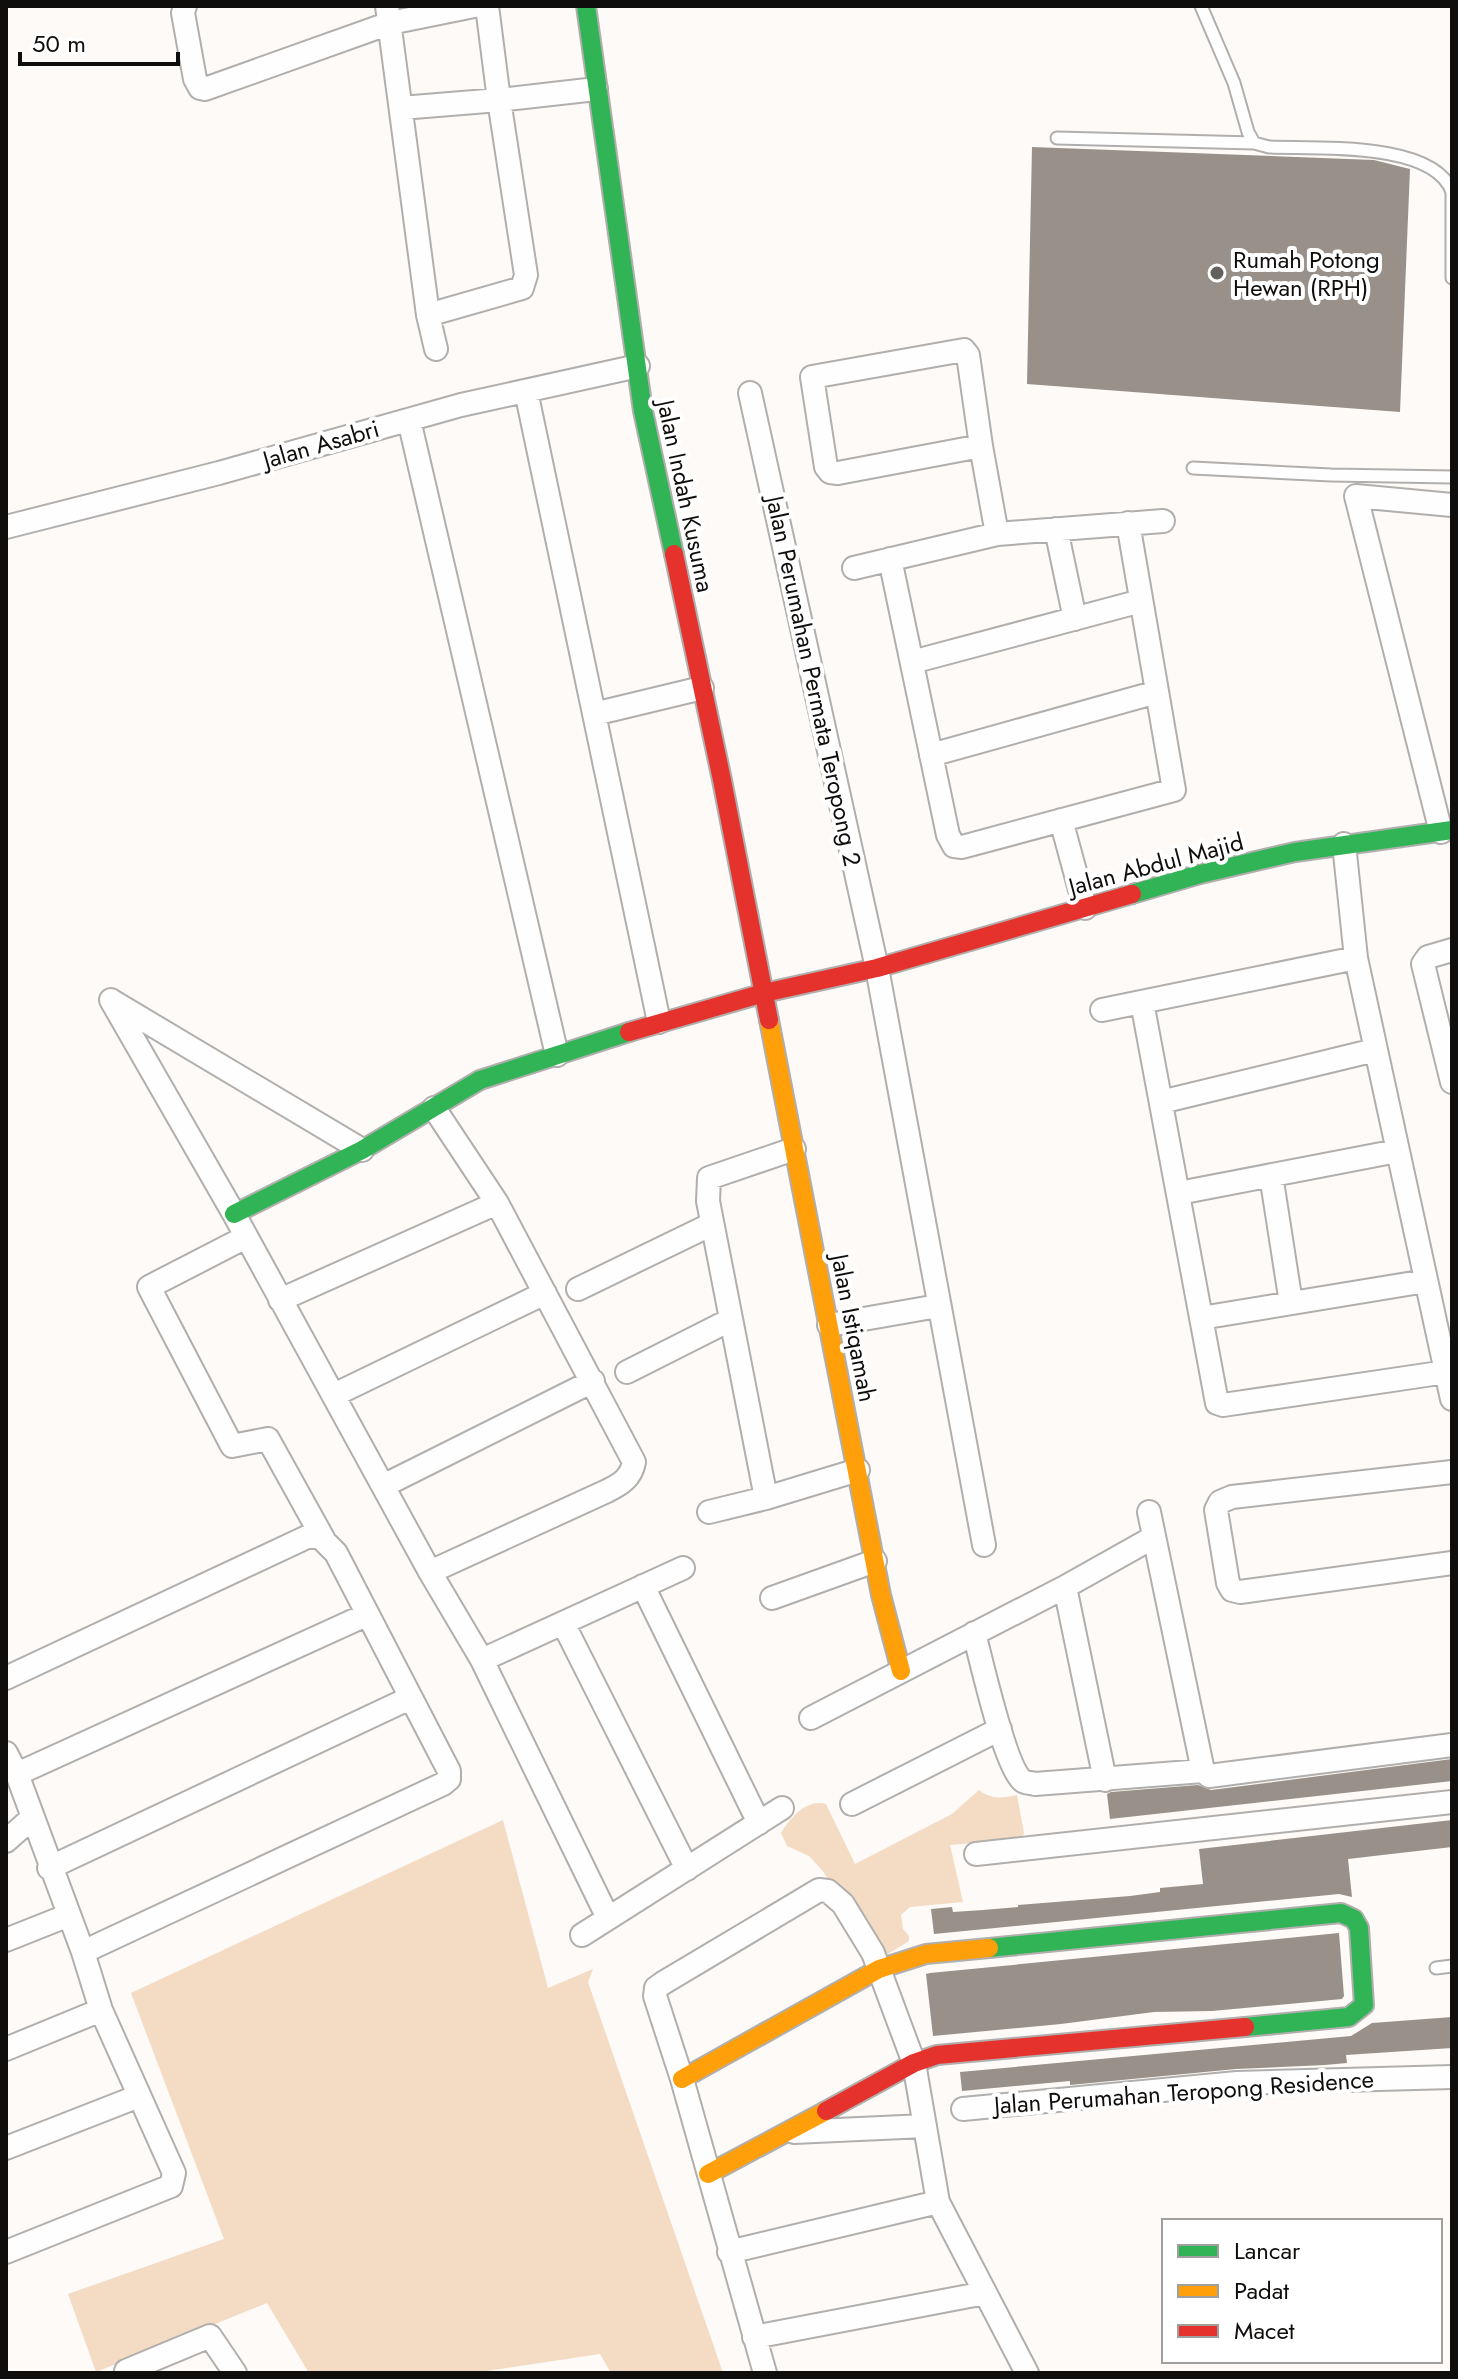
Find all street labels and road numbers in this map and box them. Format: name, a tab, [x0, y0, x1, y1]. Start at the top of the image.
street label: Jalan Indah Kusuma	[648, 394, 723, 595]
street label: Jalan Asabri	[256, 411, 383, 478]
street label: Jalan Perumahan Permata Teropong 2	[757, 490, 870, 869]
street label: Jalan Abdul Majid	[1062, 824, 1247, 905]
street label: Jalan Istiqamah	[822, 1248, 885, 1405]
street label: Jalan Perumahan Teropong Residence	[990, 2061, 1375, 2123]

